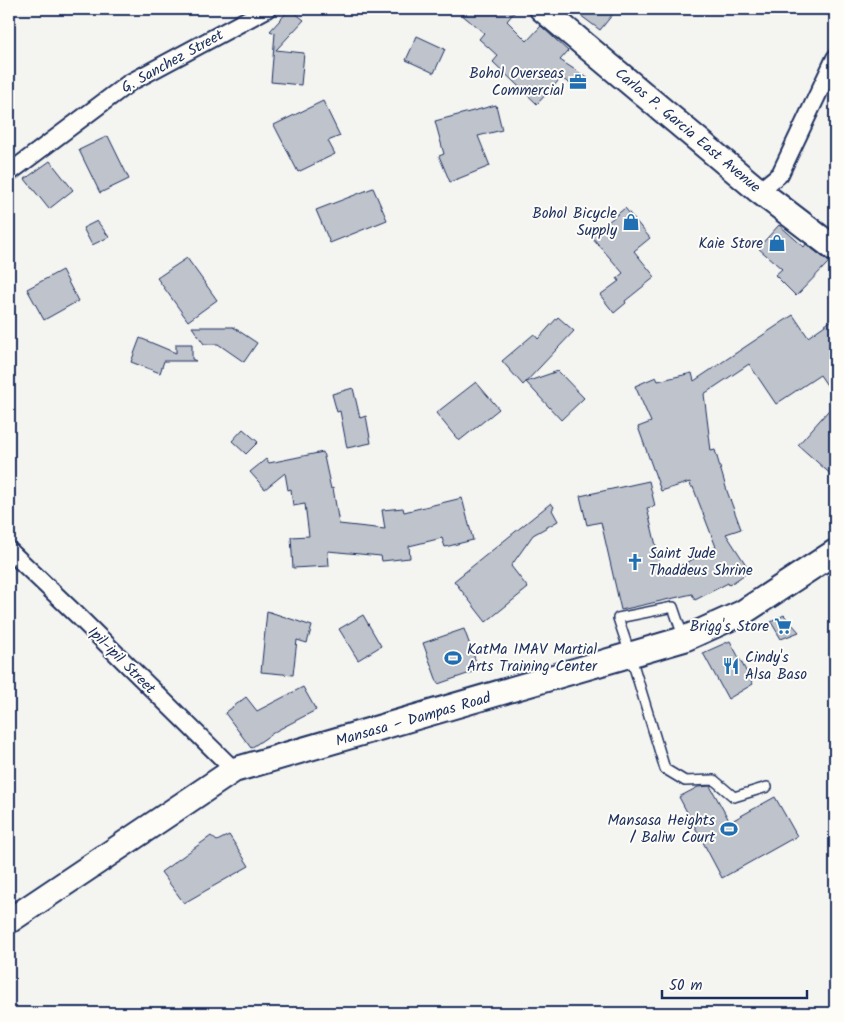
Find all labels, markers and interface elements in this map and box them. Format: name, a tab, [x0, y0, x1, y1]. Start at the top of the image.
street label: G. Sanchez Street	[117, 24, 228, 100]
place label: Bohol Overseas Commercial	[469, 62, 565, 103]
street label: Carlos P. Garcia East Avenue	[609, 62, 766, 199]
office icon: Bohol Overseas Commercial	[568, 72, 588, 92]
place label: Bohol Bicycle Supply	[532, 202, 618, 243]
shop icon: Bohol Bicycle Supply	[621, 212, 641, 232]
place label: Kaie Store	[698, 232, 763, 256]
shop icon: Kaie Store	[767, 233, 787, 253]
place label: Saint Jude Thaddeus Shrine	[649, 542, 753, 583]
church icon: Saint Jude Thaddeus Shrine	[625, 552, 645, 572]
place label: Brigg's Store	[690, 615, 769, 639]
supermarket icon: Brigg's Store	[773, 616, 793, 636]
street label: Ipil-ipil Street	[82, 621, 161, 700]
place label: KatMa IMAV Martial Arts Training Center	[467, 638, 598, 679]
place label: Cindy's Alsa Baso	[745, 646, 807, 687]
sports icon: KatMa IMAV Martial Arts Training Center	[443, 648, 463, 668]
restaurant icon: Cindy's Alsa Baso	[721, 656, 741, 676]
street label: Mansasa – Dampas Road	[333, 686, 494, 754]
place label: Mansasa Heights / Baliw Court	[608, 809, 716, 850]
sports icon: Mansasa Heights / Baliw Court	[719, 819, 739, 839]
scale bar	[662, 967, 806, 999]
text: 50 m	[669, 974, 703, 998]

